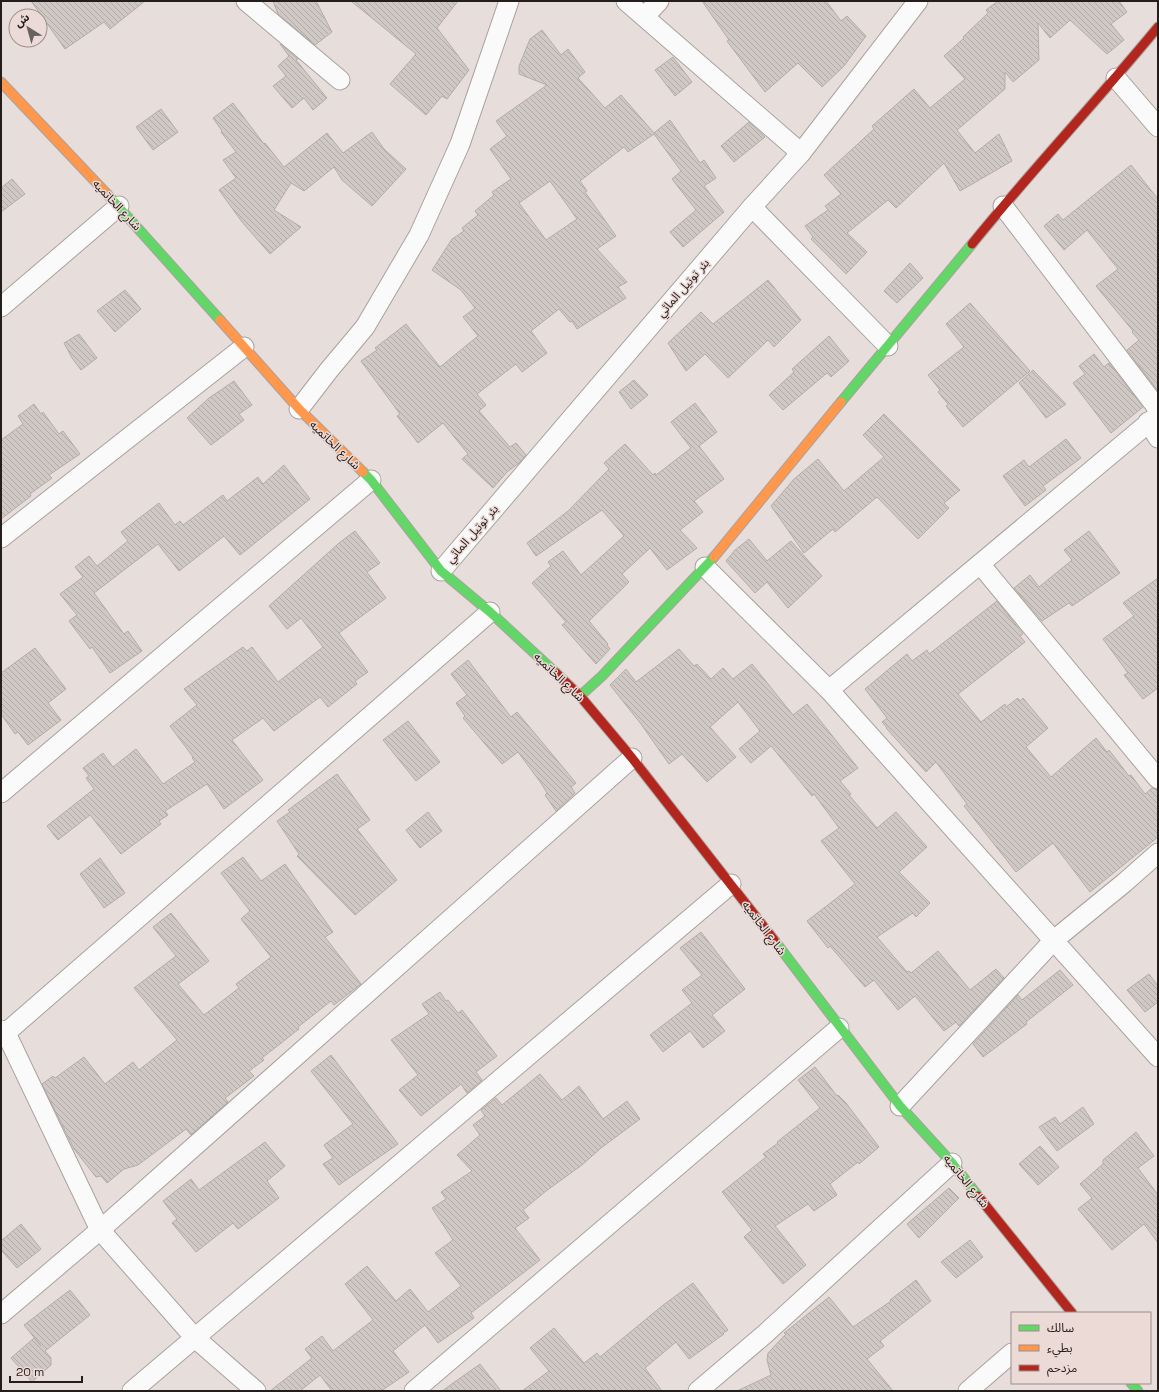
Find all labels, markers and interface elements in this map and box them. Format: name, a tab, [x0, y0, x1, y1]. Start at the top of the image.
north arrow	[8, 8, 48, 48]
text: ش	[12, 10, 32, 30]
street label: شارع الخاتميه	[88, 176, 145, 235]
street label: بئر توتيل المائي	[653, 255, 714, 322]
street label: شارع الخاتميه	[306, 417, 364, 474]
street label: بئر توتيل المائي	[442, 501, 503, 568]
street label: شارع الخاتميه	[530, 649, 588, 706]
street label: شارع الخاتميه	[737, 897, 790, 959]
street label: شارع الخاتميه	[939, 1151, 992, 1212]
legend	[1011, 1312, 1151, 1384]
text: سالك	[1047, 1320, 1074, 1336]
text: بطيء	[1047, 1340, 1073, 1358]
scale bar	[10, 1358, 82, 1384]
text: مزدحم	[1047, 1360, 1077, 1377]
text: 20 m	[16, 1364, 44, 1380]

